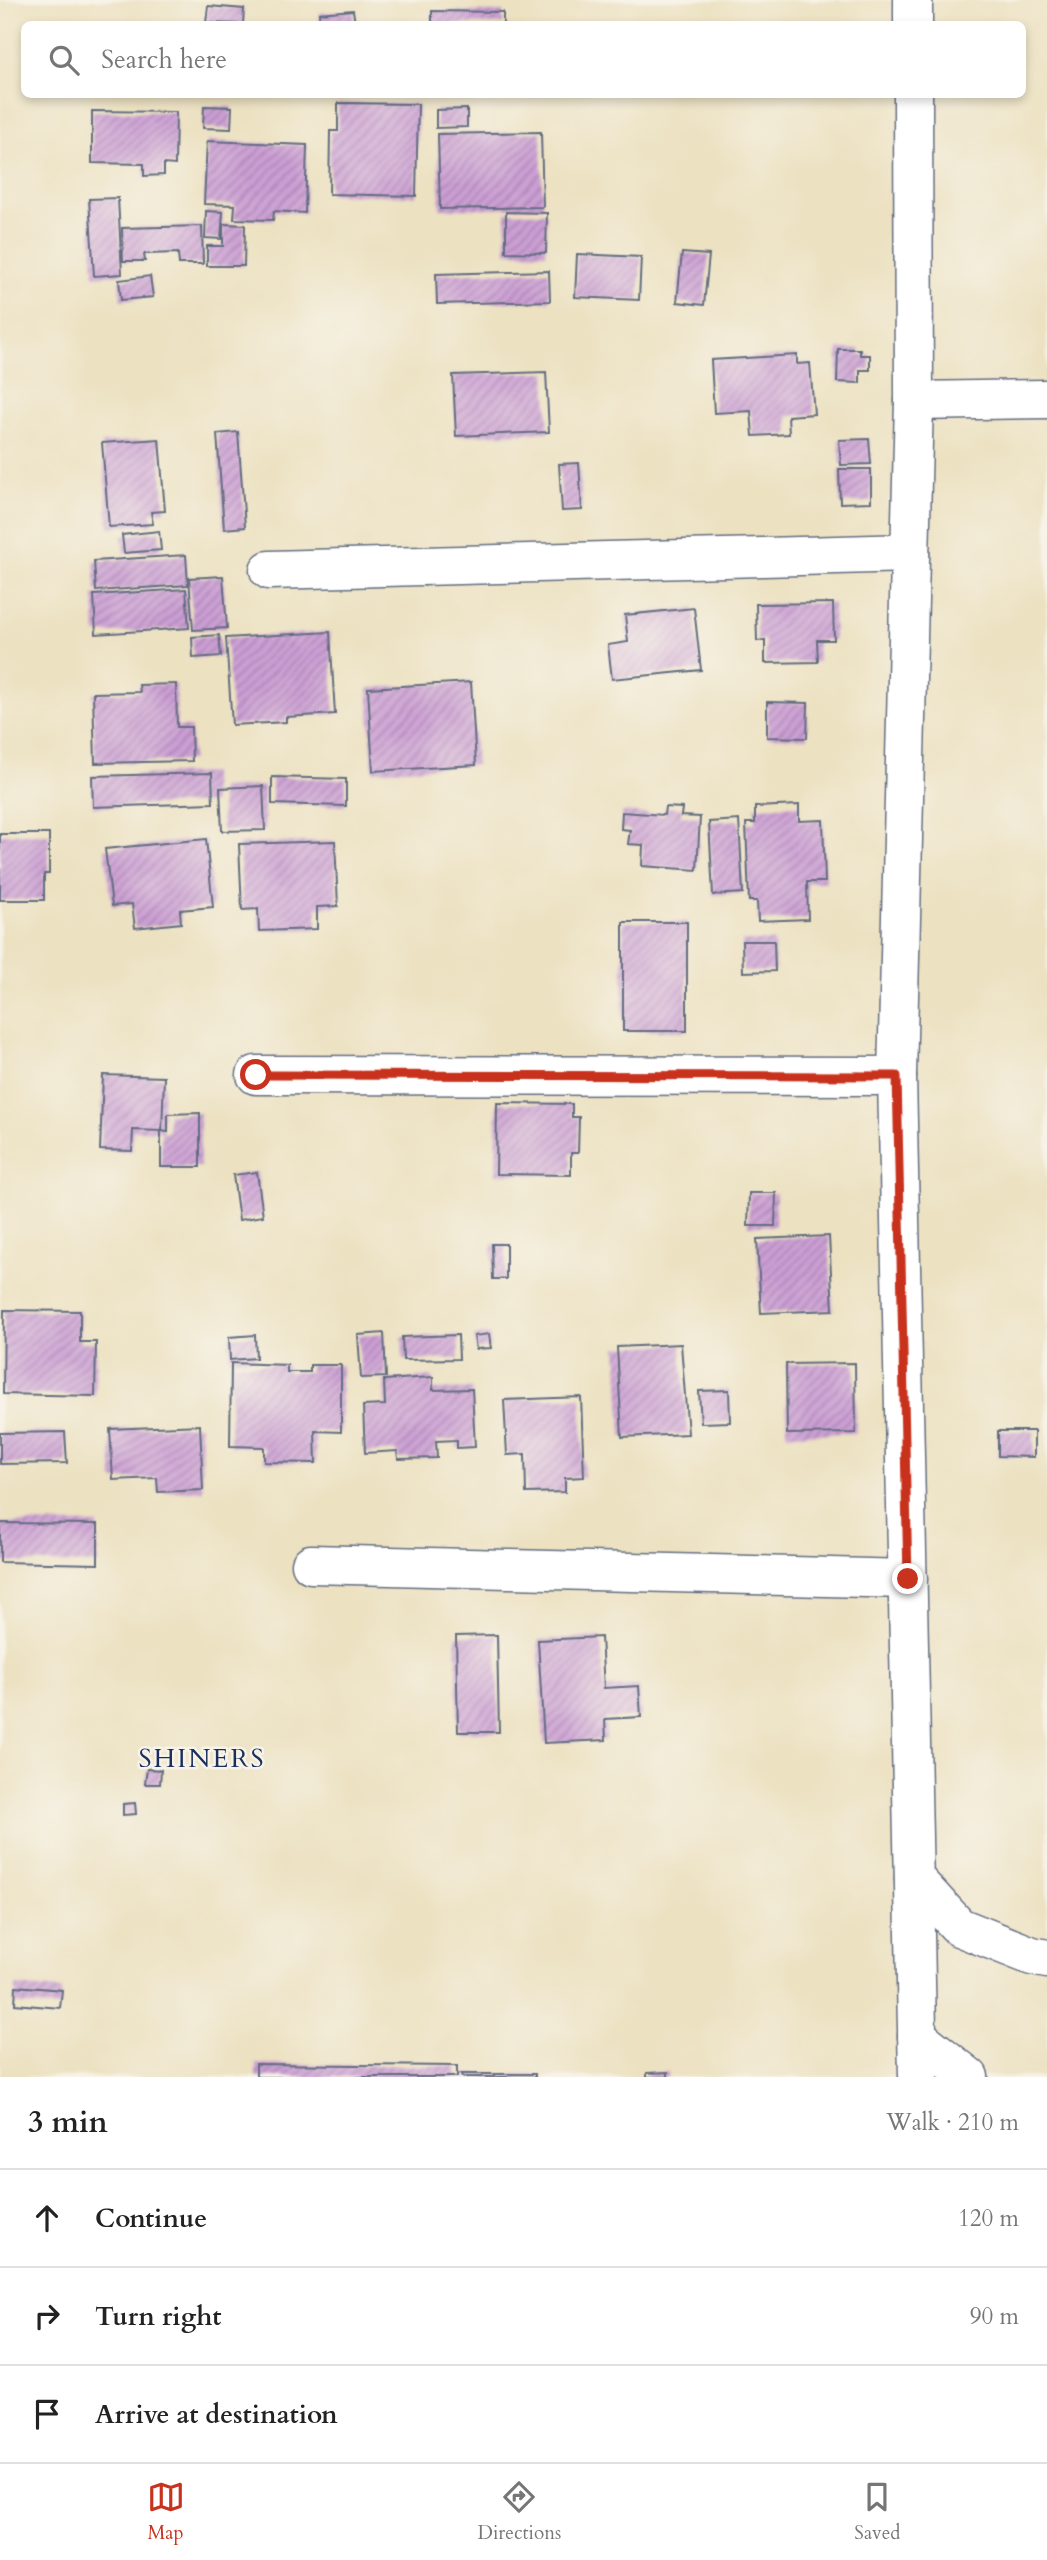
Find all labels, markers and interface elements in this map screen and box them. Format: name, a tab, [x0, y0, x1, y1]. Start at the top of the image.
search box	[21, 21, 1026, 98]
icon: search	[45, 41, 83, 79]
text: Search here	[101, 42, 227, 77]
route start	[240, 1059, 271, 1090]
route end	[892, 1563, 923, 1594]
district label: SHINERS	[139, 1741, 265, 1776]
text: 3 min	[28, 2102, 108, 2143]
text: Walk · 210 m	[886, 2107, 1019, 2138]
icon: ahead	[28, 2199, 66, 2237]
text: Continue	[95, 2201, 207, 2236]
text: 120 m	[958, 2203, 1019, 2234]
icon: right	[28, 2297, 66, 2335]
text: Turn right	[95, 2299, 222, 2334]
text: 90 m	[970, 2301, 1019, 2332]
icon: arrive	[28, 2395, 66, 2433]
text: Arrive at destination	[95, 2397, 338, 2432]
tab: Map	[147, 2478, 185, 2546]
tab: Directions	[478, 2478, 561, 2546]
tab: Saved	[854, 2478, 900, 2546]

